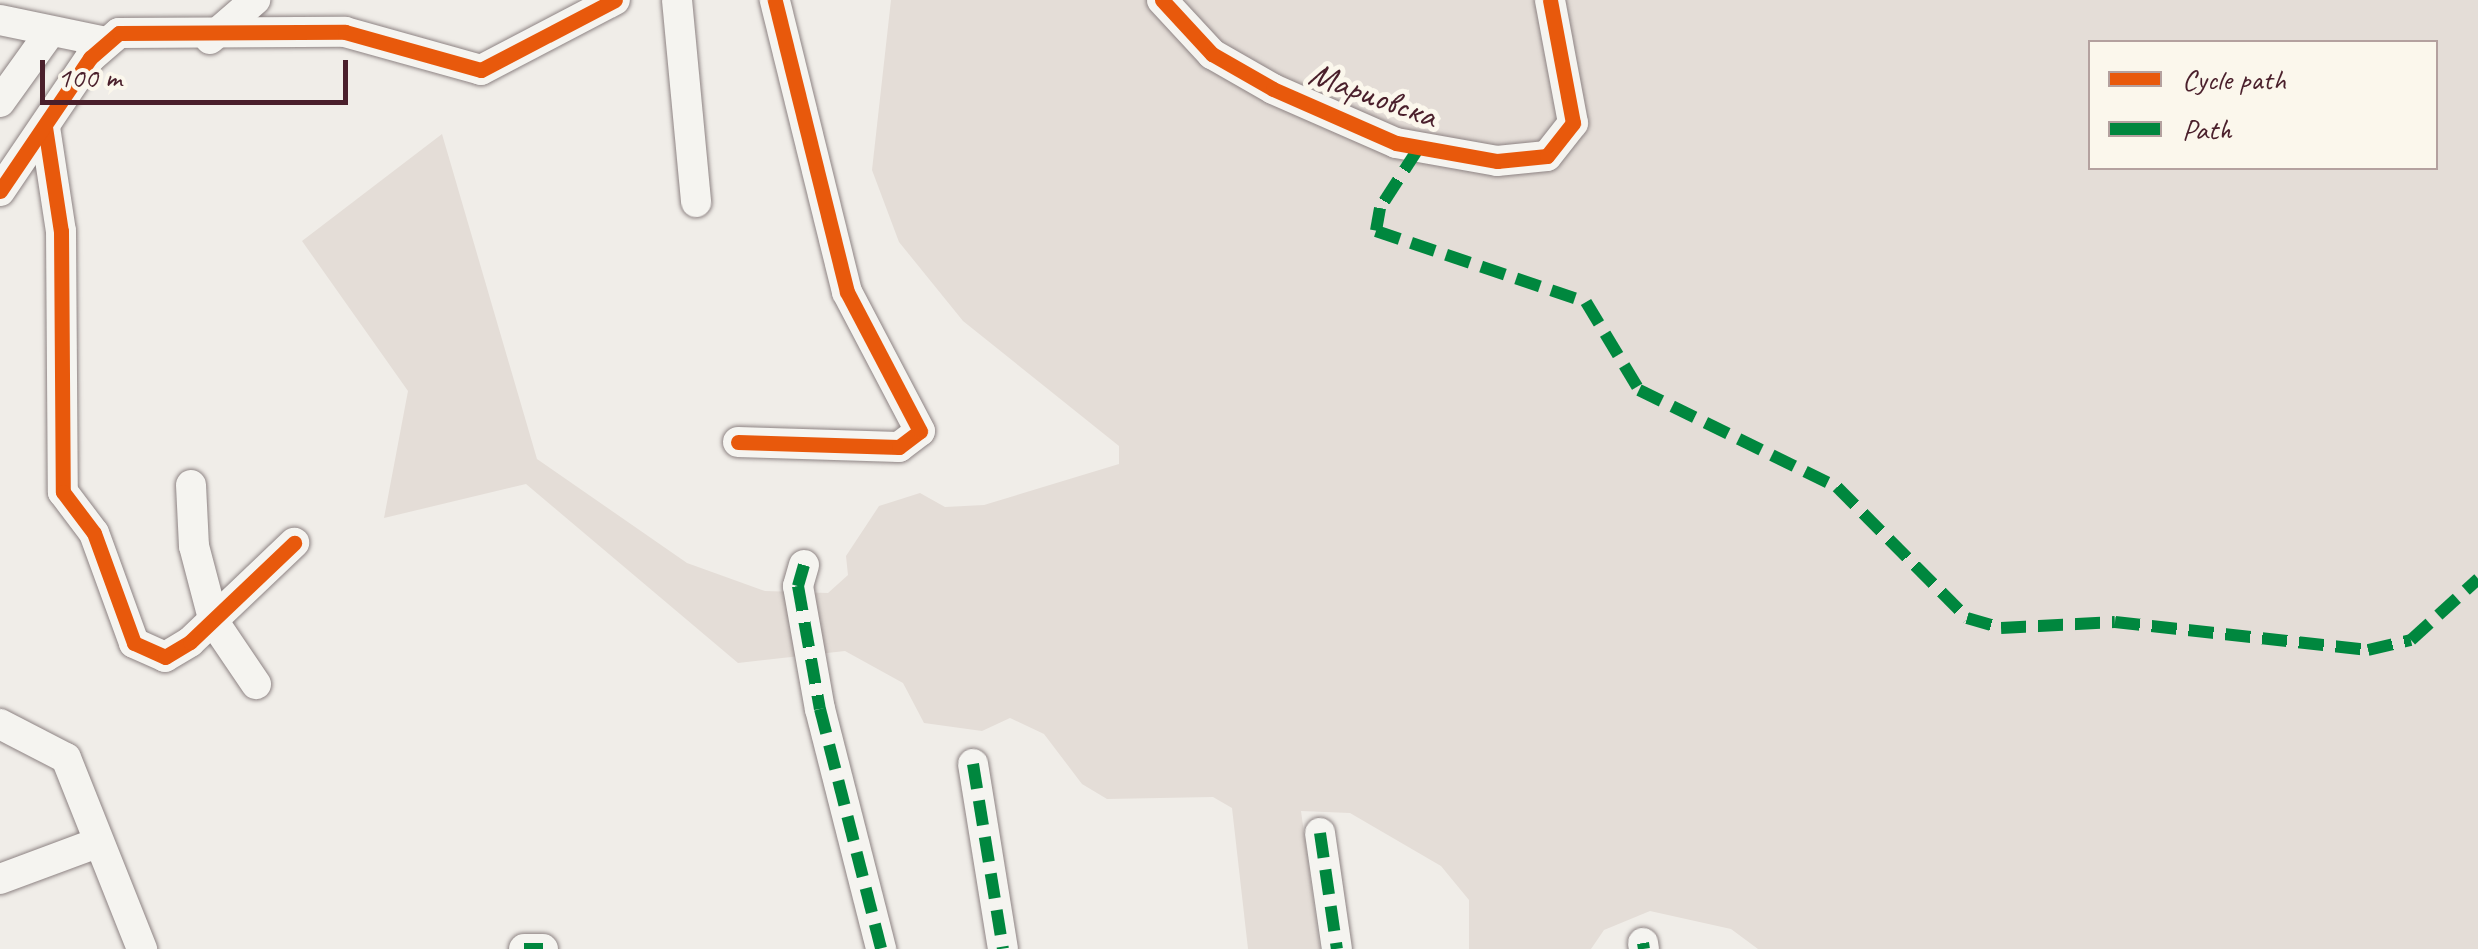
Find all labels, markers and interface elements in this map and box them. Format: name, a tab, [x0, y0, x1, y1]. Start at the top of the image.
scale bar	[45, 40, 352, 102]
legend	[2088, 40, 2438, 170]
street label: Мариовска	[1304, 53, 1442, 137]
text: 100 m	[57, 58, 122, 96]
text: Cycle path	[2182, 60, 2286, 98]
text: Path	[2182, 110, 2231, 148]

